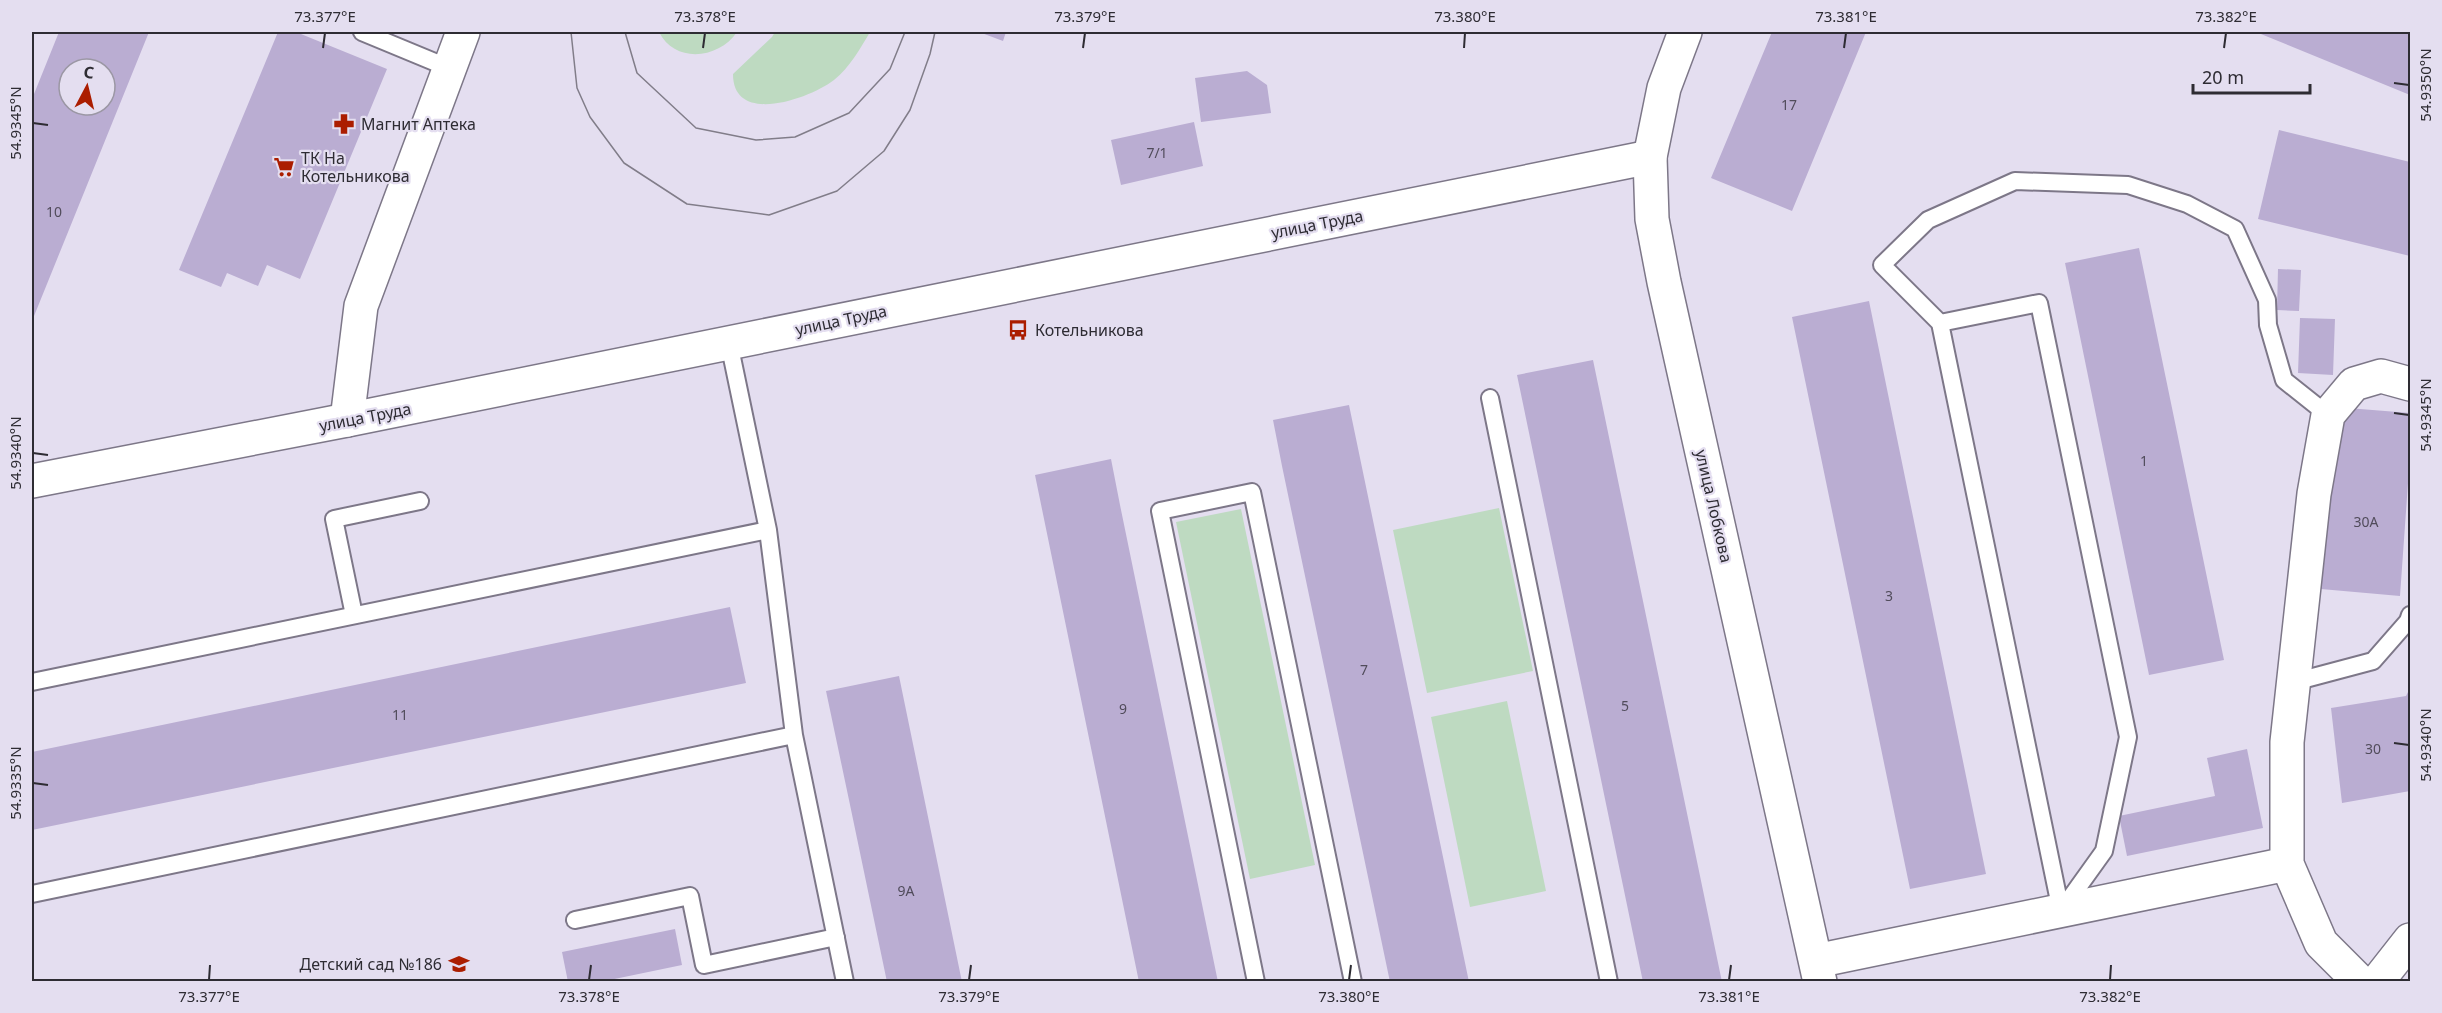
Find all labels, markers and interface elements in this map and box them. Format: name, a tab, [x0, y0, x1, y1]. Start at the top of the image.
text: 73.377°E	[294, 6, 356, 26]
text: 73.378°E	[674, 6, 736, 26]
text: 73.379°E	[1054, 6, 1116, 26]
text: 73.380°E	[1434, 6, 1496, 26]
text: 73.381°E	[1815, 6, 1877, 26]
text: 73.382°E	[2195, 6, 2257, 26]
text: 54.9350°N	[2415, 48, 2435, 122]
north arrow	[57, 57, 117, 117]
scale bar	[2193, 57, 2310, 95]
text: С	[82, 61, 95, 84]
text: 20 m	[2202, 65, 2244, 89]
text: 54.9345°N	[5, 86, 25, 160]
house number: 17	[1781, 95, 1797, 114]
pharmacy icon: Магнит Аптека	[332, 112, 356, 136]
place label: Магнит Аптека	[361, 113, 476, 135]
house number: 7/1	[1146, 143, 1168, 162]
place label: ТК На Котельникова	[301, 147, 410, 187]
supermarket icon: ТК На Котельникова	[272, 155, 296, 179]
house number: 10	[46, 202, 62, 221]
street label: улица Труда	[1269, 204, 1365, 244]
street label: улица Труда	[793, 300, 889, 340]
bus stop icon: Котельникова	[1006, 318, 1030, 342]
place label: Котельникова	[1035, 319, 1144, 341]
text: 54.9345°N	[2415, 378, 2435, 452]
street label: улица Труда	[317, 397, 413, 437]
text: 54.9340°N	[5, 416, 25, 490]
street label: улица Лобкова	[1690, 447, 1738, 565]
house number: 1	[2140, 451, 2148, 470]
house number: 30А	[2354, 512, 2379, 531]
house number: 3	[1885, 586, 1893, 605]
house number: 7	[1360, 660, 1368, 679]
house number: 5	[1621, 696, 1629, 715]
house number: 9	[1119, 699, 1127, 718]
house number: 11	[392, 705, 408, 724]
text: 54.9340°N	[2415, 708, 2435, 782]
house number: 30	[2365, 739, 2381, 758]
text: 54.9335°N	[5, 746, 25, 820]
house number: 9А	[898, 881, 915, 900]
school or university icon: Детский сад №186	[447, 952, 471, 976]
place label: Детский сад №186	[300, 953, 442, 975]
text: 73.377°E	[178, 986, 240, 1006]
text: 73.378°E	[558, 986, 620, 1006]
text: 73.379°E	[938, 986, 1000, 1006]
text: 73.380°E	[1318, 986, 1380, 1006]
text: 73.381°E	[1698, 986, 1760, 1006]
text: 73.382°E	[2079, 986, 2141, 1006]

